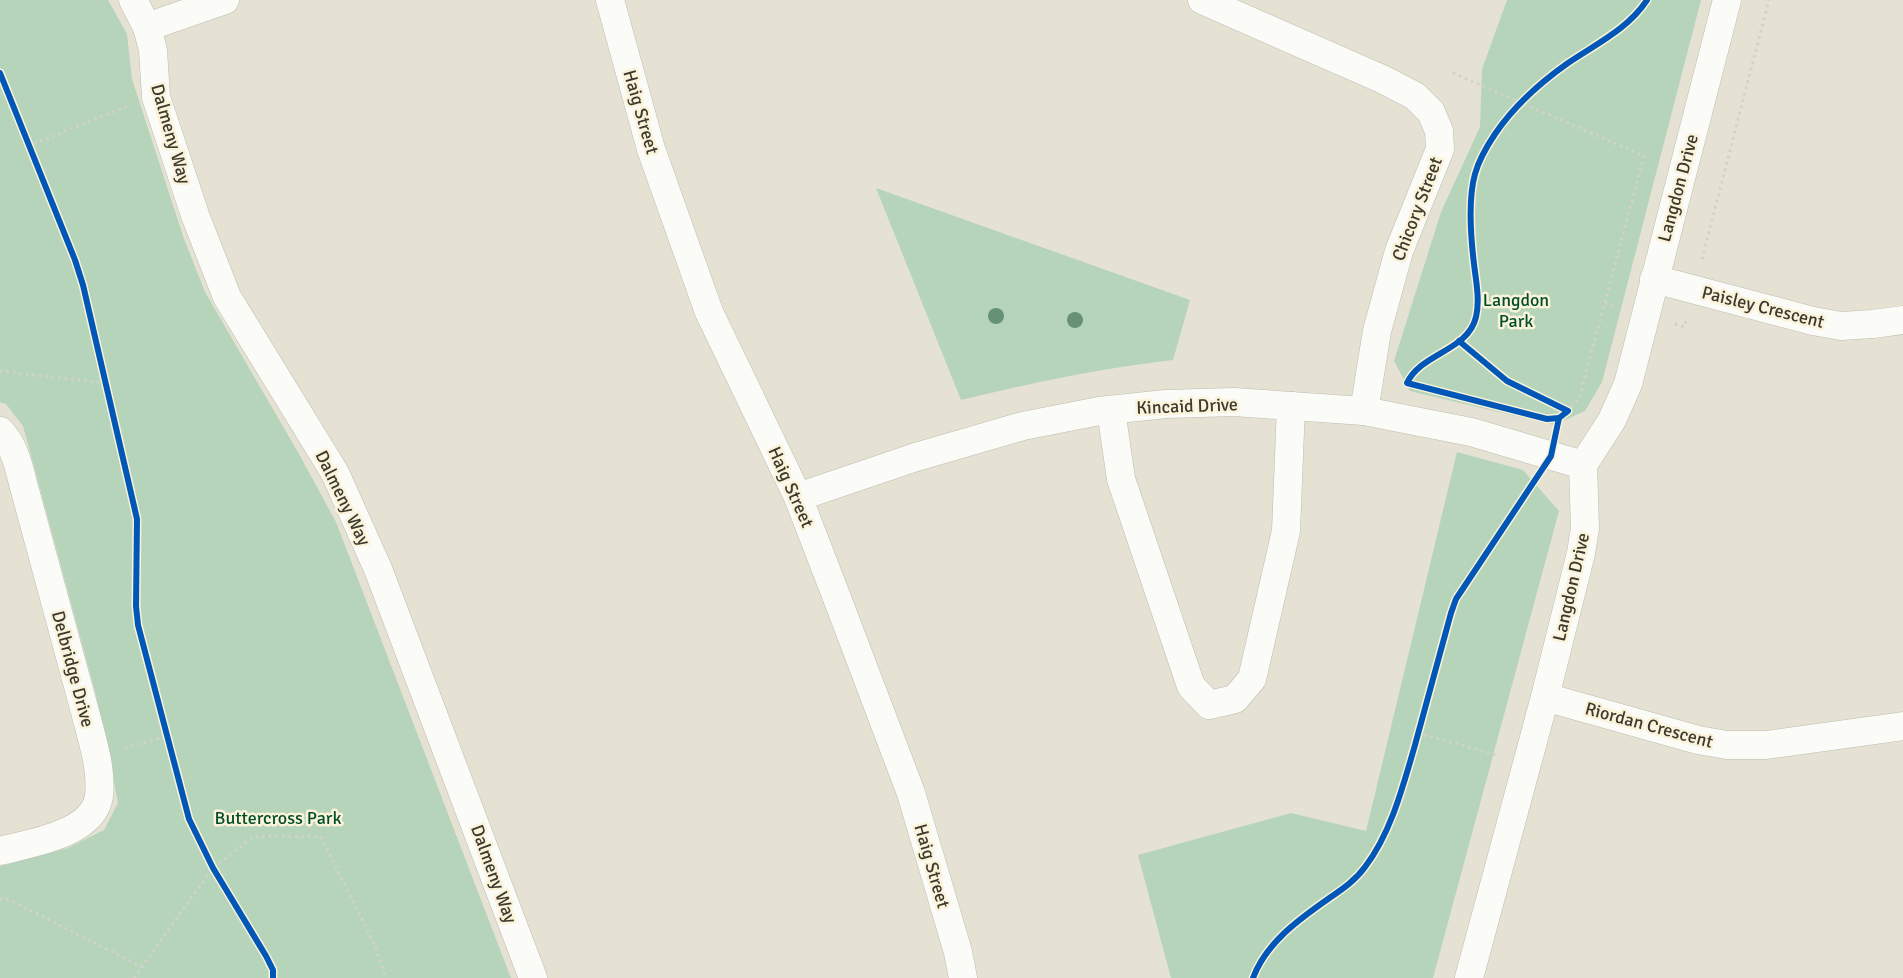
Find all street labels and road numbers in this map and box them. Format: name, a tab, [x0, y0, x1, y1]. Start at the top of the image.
street label: Haig Street	[618, 67, 664, 157]
street label: Dalmeny Way	[146, 81, 196, 187]
street label: Langdon Drive	[1653, 132, 1703, 244]
street label: Chicory Street	[1387, 154, 1447, 264]
street label: Paisley Crescent	[1699, 281, 1827, 333]
street label: Kincaid Drive	[1136, 393, 1238, 419]
street label: Haig Street	[763, 443, 819, 531]
street label: Dalmeny Way	[311, 447, 376, 550]
street label: Langdon Drive	[1548, 531, 1594, 643]
street label: Delbridge Drive	[47, 608, 99, 730]
street label: Riordan Crescent	[1583, 697, 1715, 753]
street label: Haig Street	[909, 821, 955, 911]
street label: Dalmeny Way	[466, 822, 522, 927]

